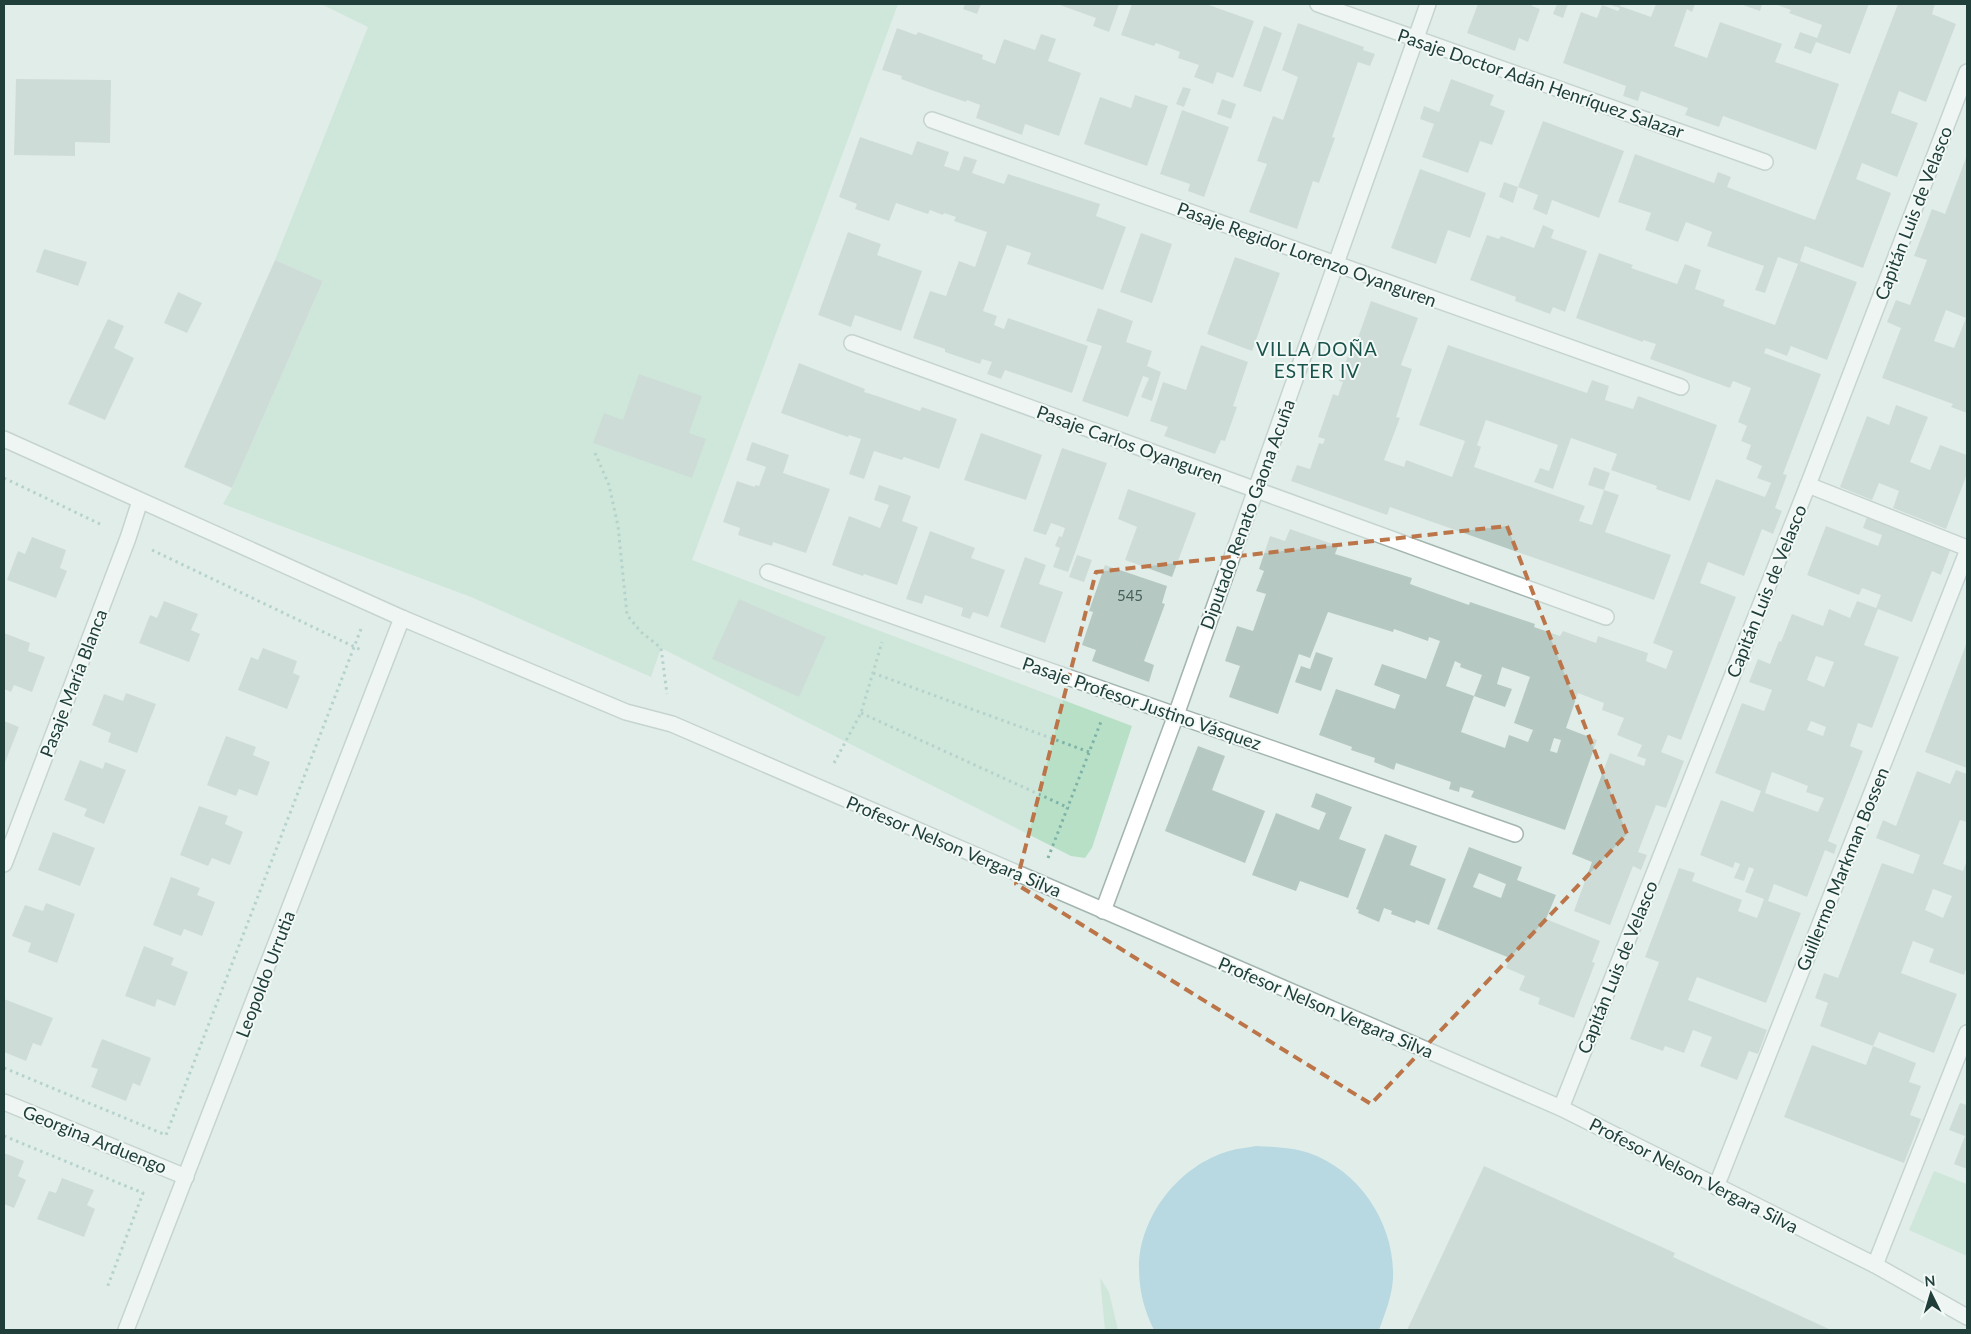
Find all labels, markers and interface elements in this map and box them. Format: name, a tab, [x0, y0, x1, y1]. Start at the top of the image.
street label: Pasaje Doctor Adán Henríquez Salazar	[1395, 24, 1687, 143]
street label: Capitán Luis de Velasco	[1870, 123, 1956, 303]
street label: Pasaje Regidor Lorenzo Oyanguren	[1174, 197, 1440, 311]
district label: VILLA DOÑA ESTER IV	[1256, 337, 1378, 382]
street label: Diputado Renato Gaona Acuña	[1195, 396, 1299, 632]
street label: Pasaje Carlos Oyanguren	[1034, 400, 1226, 488]
street label: Capitán Luis de Velasco	[1721, 501, 1811, 681]
house number: 545	[1117, 586, 1143, 604]
street label: Pasaje María Blanca	[35, 606, 111, 760]
street label: Pasaje Profesor Justino Vásquez	[1020, 652, 1264, 754]
street label: Guillermo Markman Bossen	[1791, 764, 1893, 974]
street label: Profesor Nelson Vergara Silva	[843, 791, 1065, 901]
street label: Capitán Luis de Velasco	[1572, 877, 1662, 1057]
street label: Leopoldo Urrutia	[231, 908, 299, 1040]
street label: Profesor Nelson Vergara Silva	[1215, 952, 1437, 1062]
street label: Georgina Arduengo	[20, 1100, 170, 1178]
street label: Profesor Nelson Vergara Silva	[1586, 1113, 1802, 1237]
north arrow	[1906, 1269, 1956, 1319]
text: N	[1924, 1272, 1936, 1289]

